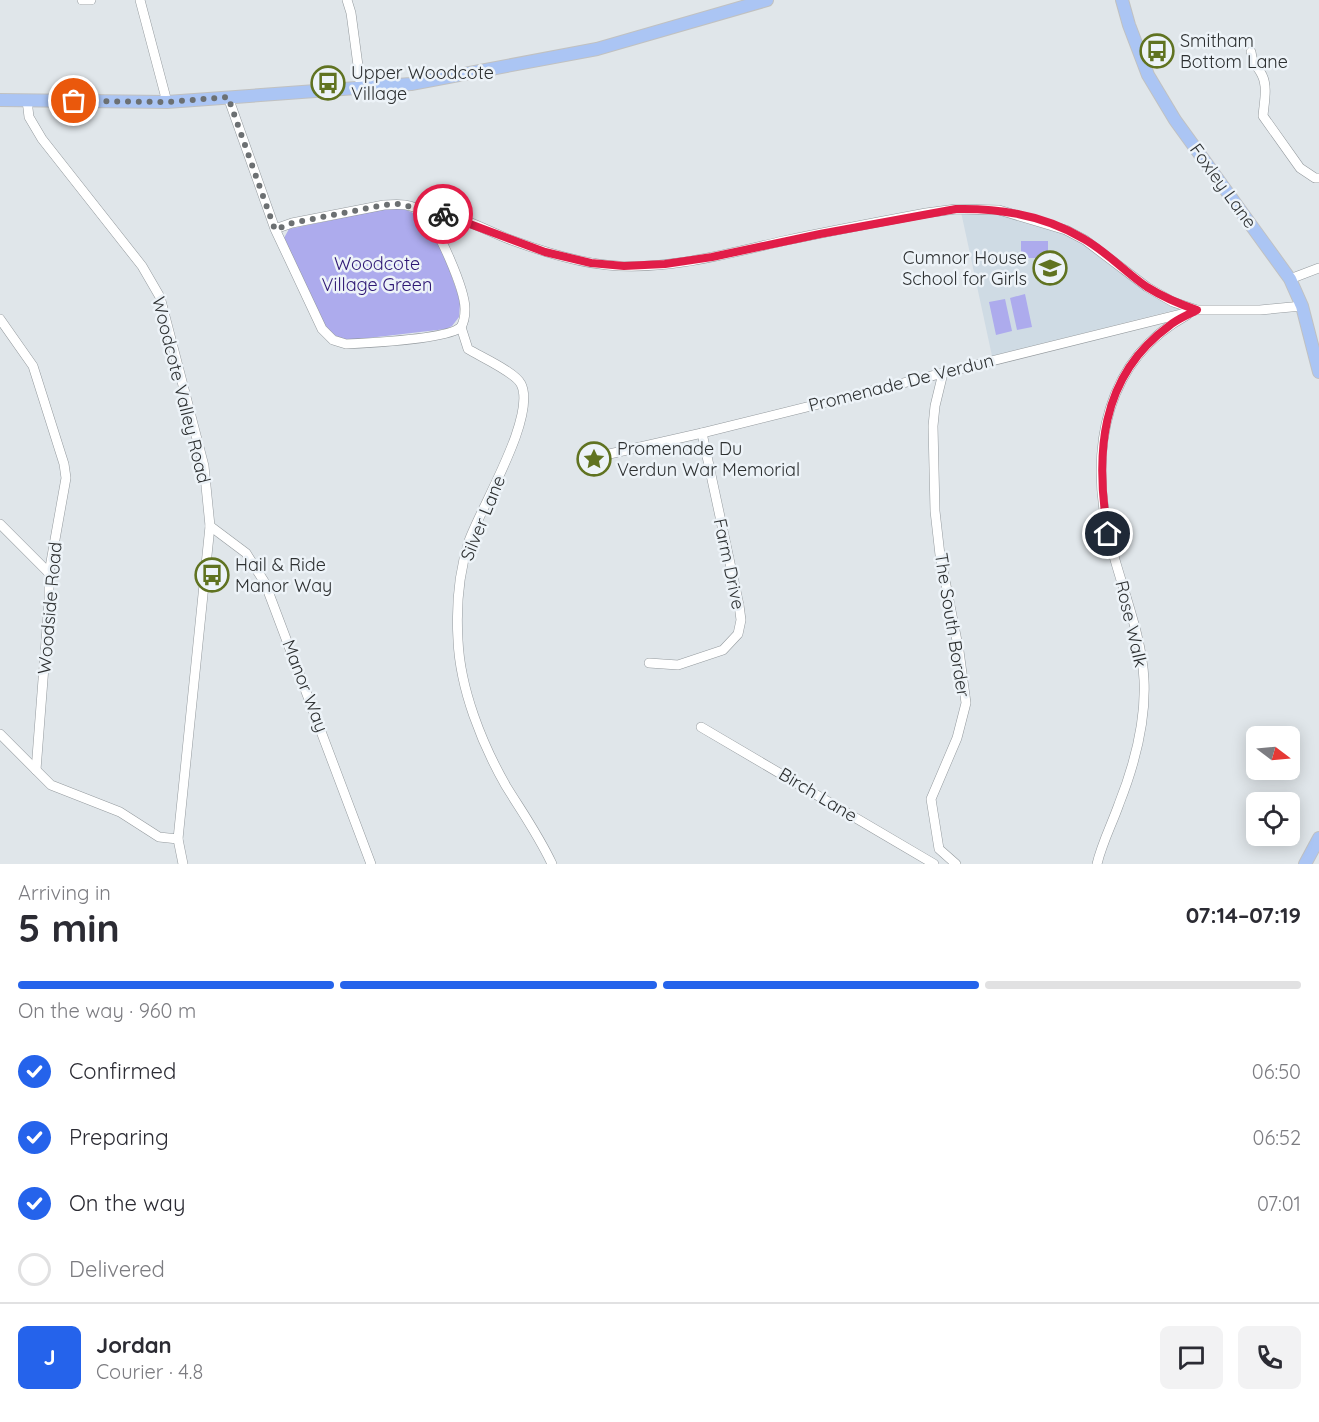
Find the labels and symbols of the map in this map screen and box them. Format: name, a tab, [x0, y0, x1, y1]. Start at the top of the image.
place label: Smitham Bottom Lane	[1180, 29, 1288, 73]
bus stop icon: Smitham Bottom Lane	[1139, 33, 1175, 69]
place label: Upper Woodcote Village	[351, 61, 494, 105]
bus stop icon: Upper Woodcote Village	[310, 65, 346, 101]
pin	[48, 75, 99, 126]
street label: Foxley Lane	[1185, 139, 1262, 233]
courier	[413, 184, 473, 244]
place label: Cumnor House School for Girls	[902, 246, 1027, 290]
school or university icon: Cumnor House School for Girls	[1032, 250, 1068, 286]
park label: Woodcote Village Green	[322, 252, 432, 296]
street label: Woodcote Valley Road	[147, 294, 216, 486]
street label: Promenade De Verdun	[806, 348, 996, 417]
place label: Promenade Du Verdun War Memorial	[617, 437, 800, 481]
place icon: Promenade Du Verdun War Memorial	[576, 441, 612, 477]
street label: Silver Lane	[455, 472, 510, 564]
pin	[1082, 508, 1133, 559]
street label: Farm Drive	[709, 516, 750, 611]
street label: Woodside Road	[32, 541, 67, 675]
street label: The South Border	[930, 551, 975, 699]
place label: Hail & Ride Manor Way	[235, 553, 332, 597]
bus stop icon: Hail & Ride Manor Way	[194, 557, 230, 593]
street label: Rose Walk	[1110, 578, 1153, 669]
street label: Manor Way	[277, 636, 334, 735]
north arrow	[1246, 726, 1300, 780]
street label: Birch Lane	[775, 762, 862, 827]

